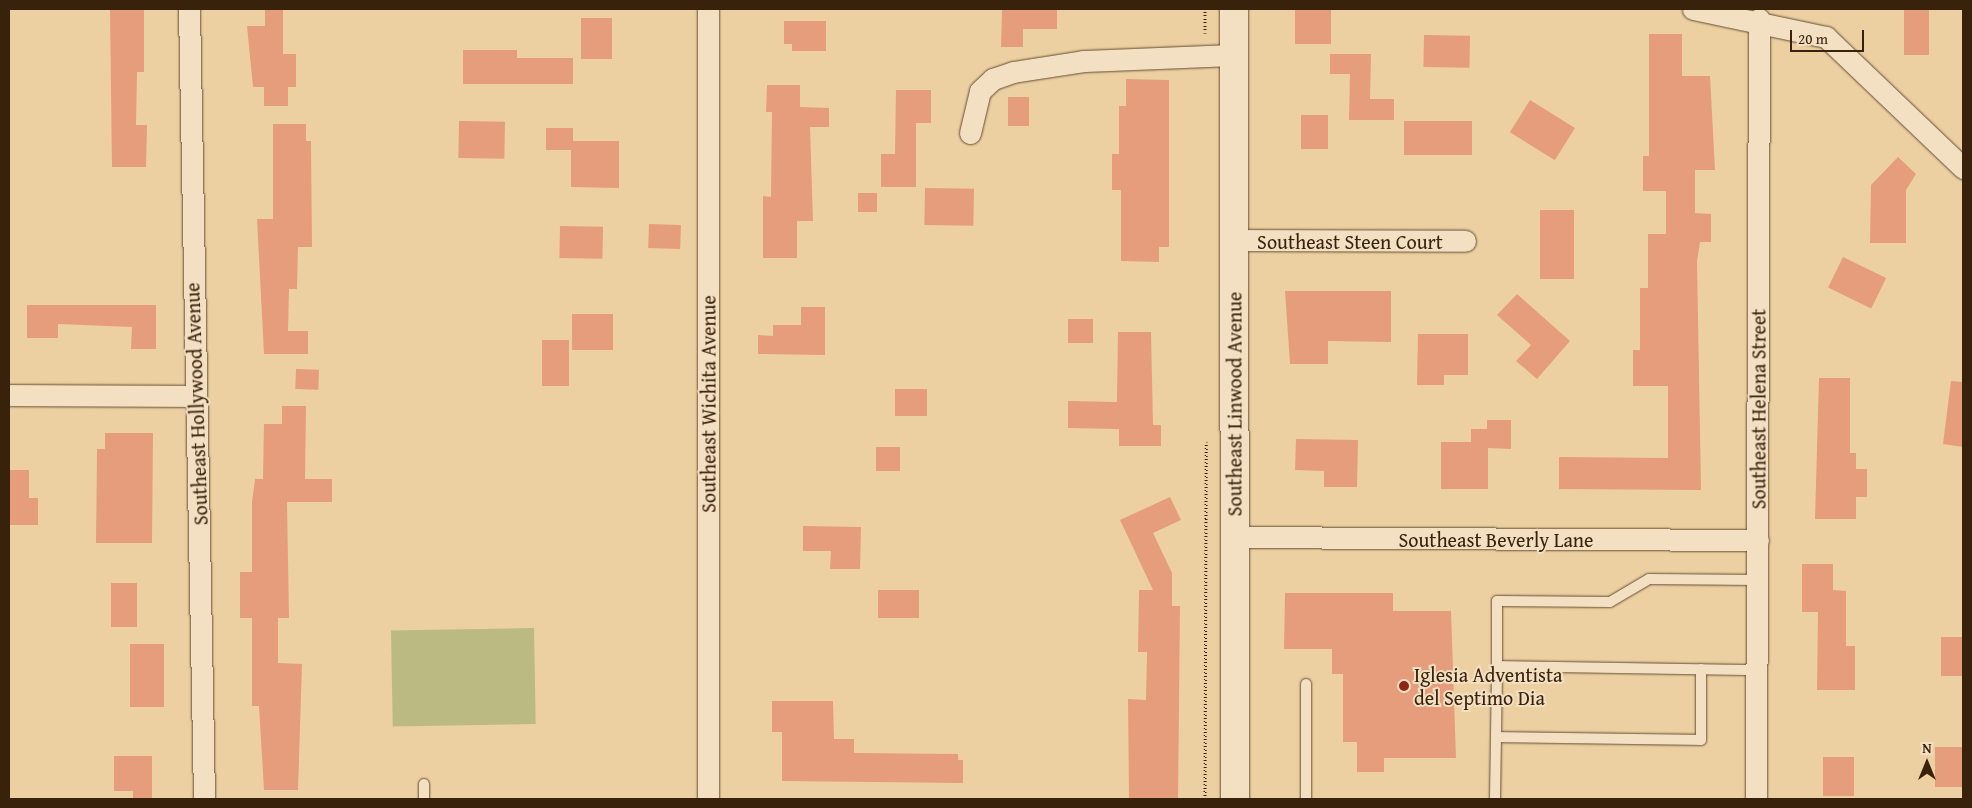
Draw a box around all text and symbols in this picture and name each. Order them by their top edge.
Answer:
scale bar [1792,20,1866,52]
text: 20 m [1798,28,1828,49]
street label: Southeast Steen Court [1257,229,1443,253]
street label: Southeast Hollywood Avenue [180,282,212,526]
street label: Southeast Linwood Avenue [1222,292,1246,516]
street label: Southeast Wichita Avenue [696,295,720,513]
street label: Southeast Helena Street [1746,309,1770,509]
street label: Southeast Beverly Lane [1399,527,1593,551]
place label: Iglesia Adventista del Septimo Dia [1414,662,1563,709]
marker: Iglesia Adventista del Septimo Dia [1398,680,1410,692]
north arrow [1902,738,1952,788]
text: N [1922,738,1932,758]

